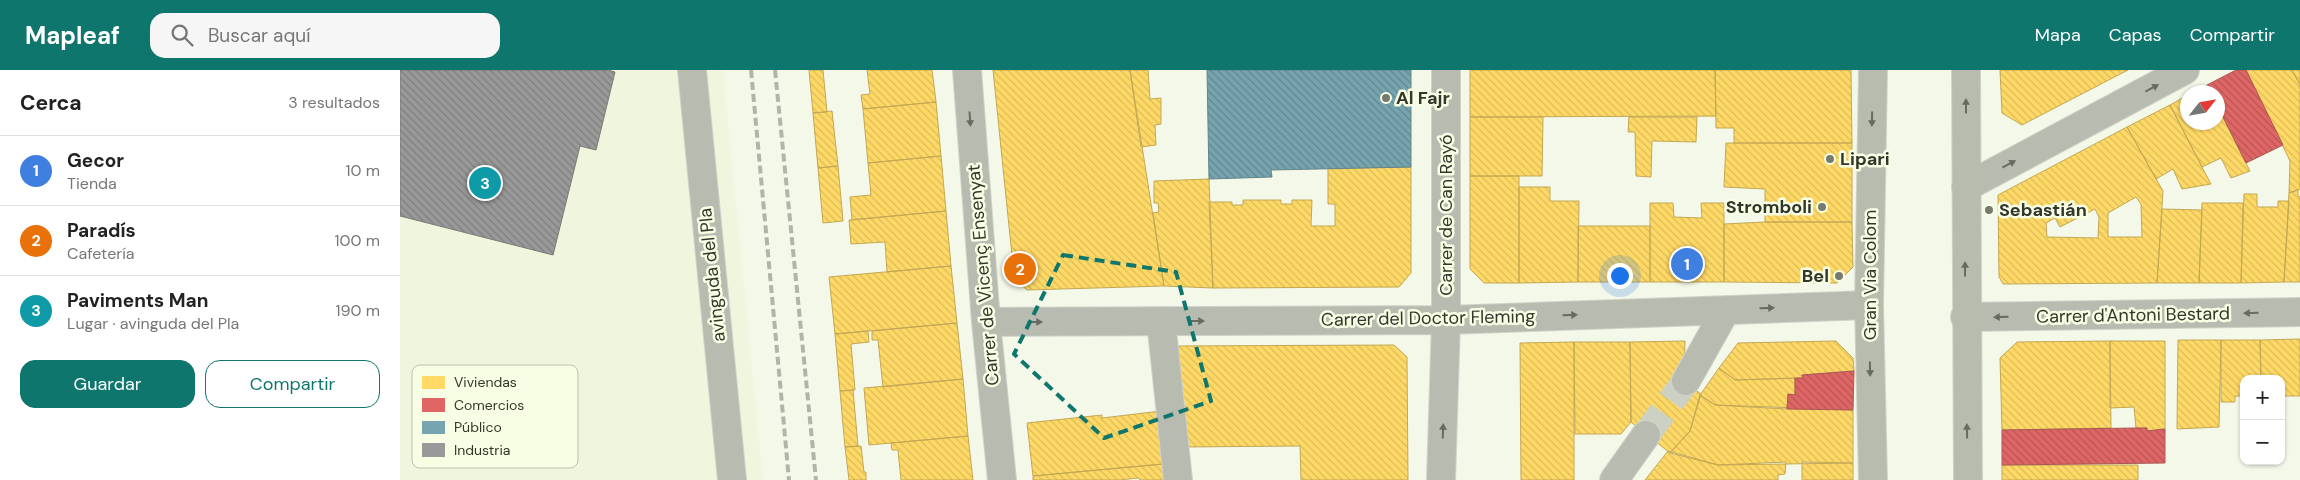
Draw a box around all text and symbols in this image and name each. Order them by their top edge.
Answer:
search box [150,13,500,58]
text: Mapleaf [25,20,120,51]
icon: search [168,21,196,49]
text: Buscar aquí [208,23,310,48]
text: Mapa [2035,23,2081,47]
text: Capas [2109,23,2162,47]
text: Compartir [2190,23,2275,47]
one-way arrow [2145,84,2159,92]
north arrow [2180,85,2225,130]
place label: Al Fajr [1396,86,1450,110]
text: Cerca [20,89,82,117]
text: 3 resultados [288,92,380,113]
marker: Al Fajr [1380,92,1392,104]
one-way arrow [1962,98,1970,114]
one-way arrow [967,111,975,127]
one-way arrow [1868,111,1876,127]
street label: Carrer de Can Rayó [1434,134,1458,296]
place label: Lipari [1840,147,1890,171]
text: Gecor [67,148,124,173]
marker: Lipari [1824,153,1836,165]
text: 1 [33,160,39,181]
text: 10 m [346,160,380,181]
one-way arrow [2001,160,2016,168]
street label: Carrer de Vicenç Ensenyat [961,163,1005,387]
pin: 3 [469,164,501,202]
text: Tienda [67,173,117,194]
place label: Stromboli [1726,195,1812,219]
place label: Sebastián [1999,198,2087,222]
marker: Stromboli [1816,201,1828,213]
marker: Sebastián [1983,204,1995,216]
street label: avinguda del Pla [693,207,731,343]
street label: Gran Via Colom [1858,210,1882,340]
text: Paradís [67,218,136,243]
text: 2 [31,230,41,251]
text: 100 m [335,230,380,251]
text: Cafetería [67,243,134,264]
pin: 1 [1671,245,1703,283]
pin: 2 [1004,250,1036,288]
one-way arrow [1961,261,1969,277]
your location [1607,263,1633,289]
place label: Bel [1802,264,1829,288]
marker: Bel [1833,270,1845,282]
text: Paviments Man [67,288,208,313]
text: 3 [31,300,41,321]
text: 190 m [336,300,380,321]
street label: Carrer d'Antoni Bestard [2036,301,2230,329]
street label: Carrer del Doctor Fleming [1321,304,1535,332]
one-way arrow [1759,304,1775,312]
one-way arrow [2243,309,2259,317]
one-way arrow [1562,311,1578,319]
text: Lugar · avinguda del Pla [67,313,239,334]
one-way arrow [1993,313,2009,321]
one-way arrow [1190,317,1206,325]
one-way arrow [1027,318,1043,326]
button: Guardar [20,360,195,408]
button: Compartir [205,360,380,408]
one-way arrow [1866,361,1874,377]
legend [412,365,578,468]
text: Viviendas [454,373,517,391]
map controls [2240,375,2285,465]
button: + [2240,375,2285,420]
text: Comercios [454,396,524,414]
text: Público [454,418,502,436]
button: − [2240,420,2285,465]
one-way arrow [1439,423,1447,439]
one-way arrow [1963,423,1971,439]
text: Industria [454,441,510,459]

